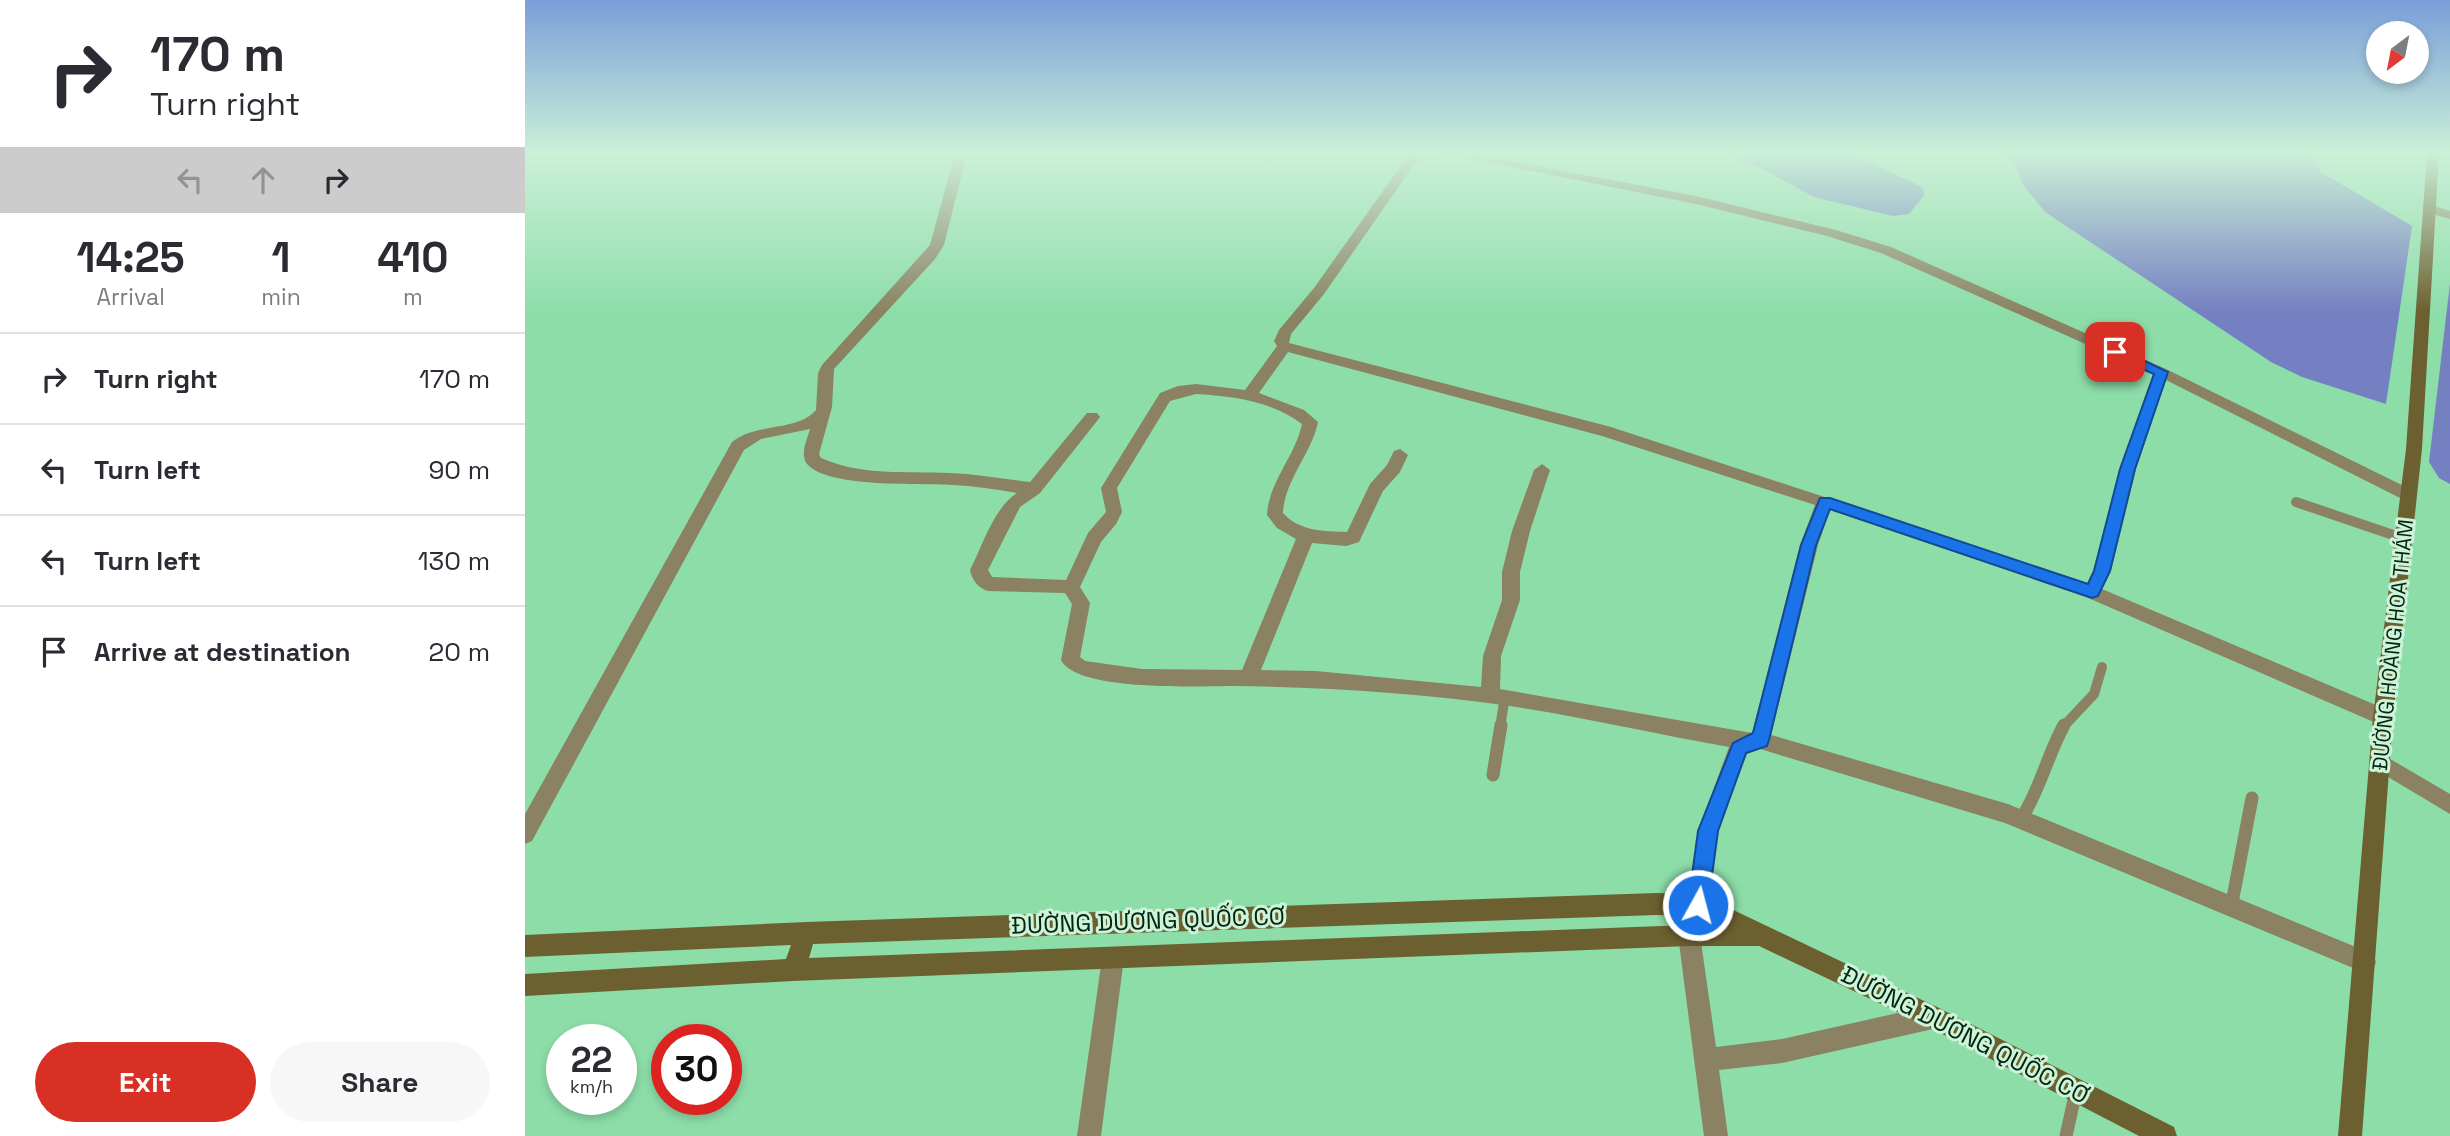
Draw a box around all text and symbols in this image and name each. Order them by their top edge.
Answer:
north arrow [2366,21,2429,84]
map controls [2366,21,2429,84]
text: 170 m [150,23,285,85]
icon: right [35,28,126,119]
text: Turn right [150,84,300,124]
icon: left [171,161,209,199]
icon: ahead [244,161,282,199]
icon: right [317,161,355,199]
text: 14:25 [76,231,185,284]
text: 1 [272,231,291,284]
text: 410 [377,231,449,284]
text: Arrival [96,282,165,312]
text: min [261,282,301,312]
text: m [403,282,423,312]
pin [2085,322,2145,382]
icon: arrive [2096,333,2134,371]
icon: right [35,360,73,398]
text: Turn right [94,362,218,396]
text: 170 m [419,362,490,396]
icon: left [35,451,73,489]
text: Turn left [94,453,201,487]
text: 90 m [428,453,490,487]
street label: ĐƯỜNG HOÀNG HOA THÁM [2366,518,2419,772]
icon: left [35,542,73,580]
text: Turn left [94,544,201,578]
text: 130 m [418,544,490,578]
icon: arrive [35,633,73,671]
text: Arrive at destination [94,635,351,669]
text: 20 m [429,635,490,669]
position arrow [1661,868,1735,942]
street label: ĐƯỜNG DƯƠNG QUỐC CƠ [1011,900,1285,941]
street label: ĐƯỜNG DƯƠNG QUỐC CƠ [1836,959,2094,1111]
speed limit sign: 30 [651,1024,742,1115]
text: 22 [571,1038,612,1082]
button: Exit [35,1042,256,1122]
button: Share [270,1042,490,1122]
text: km/h [570,1075,613,1098]

